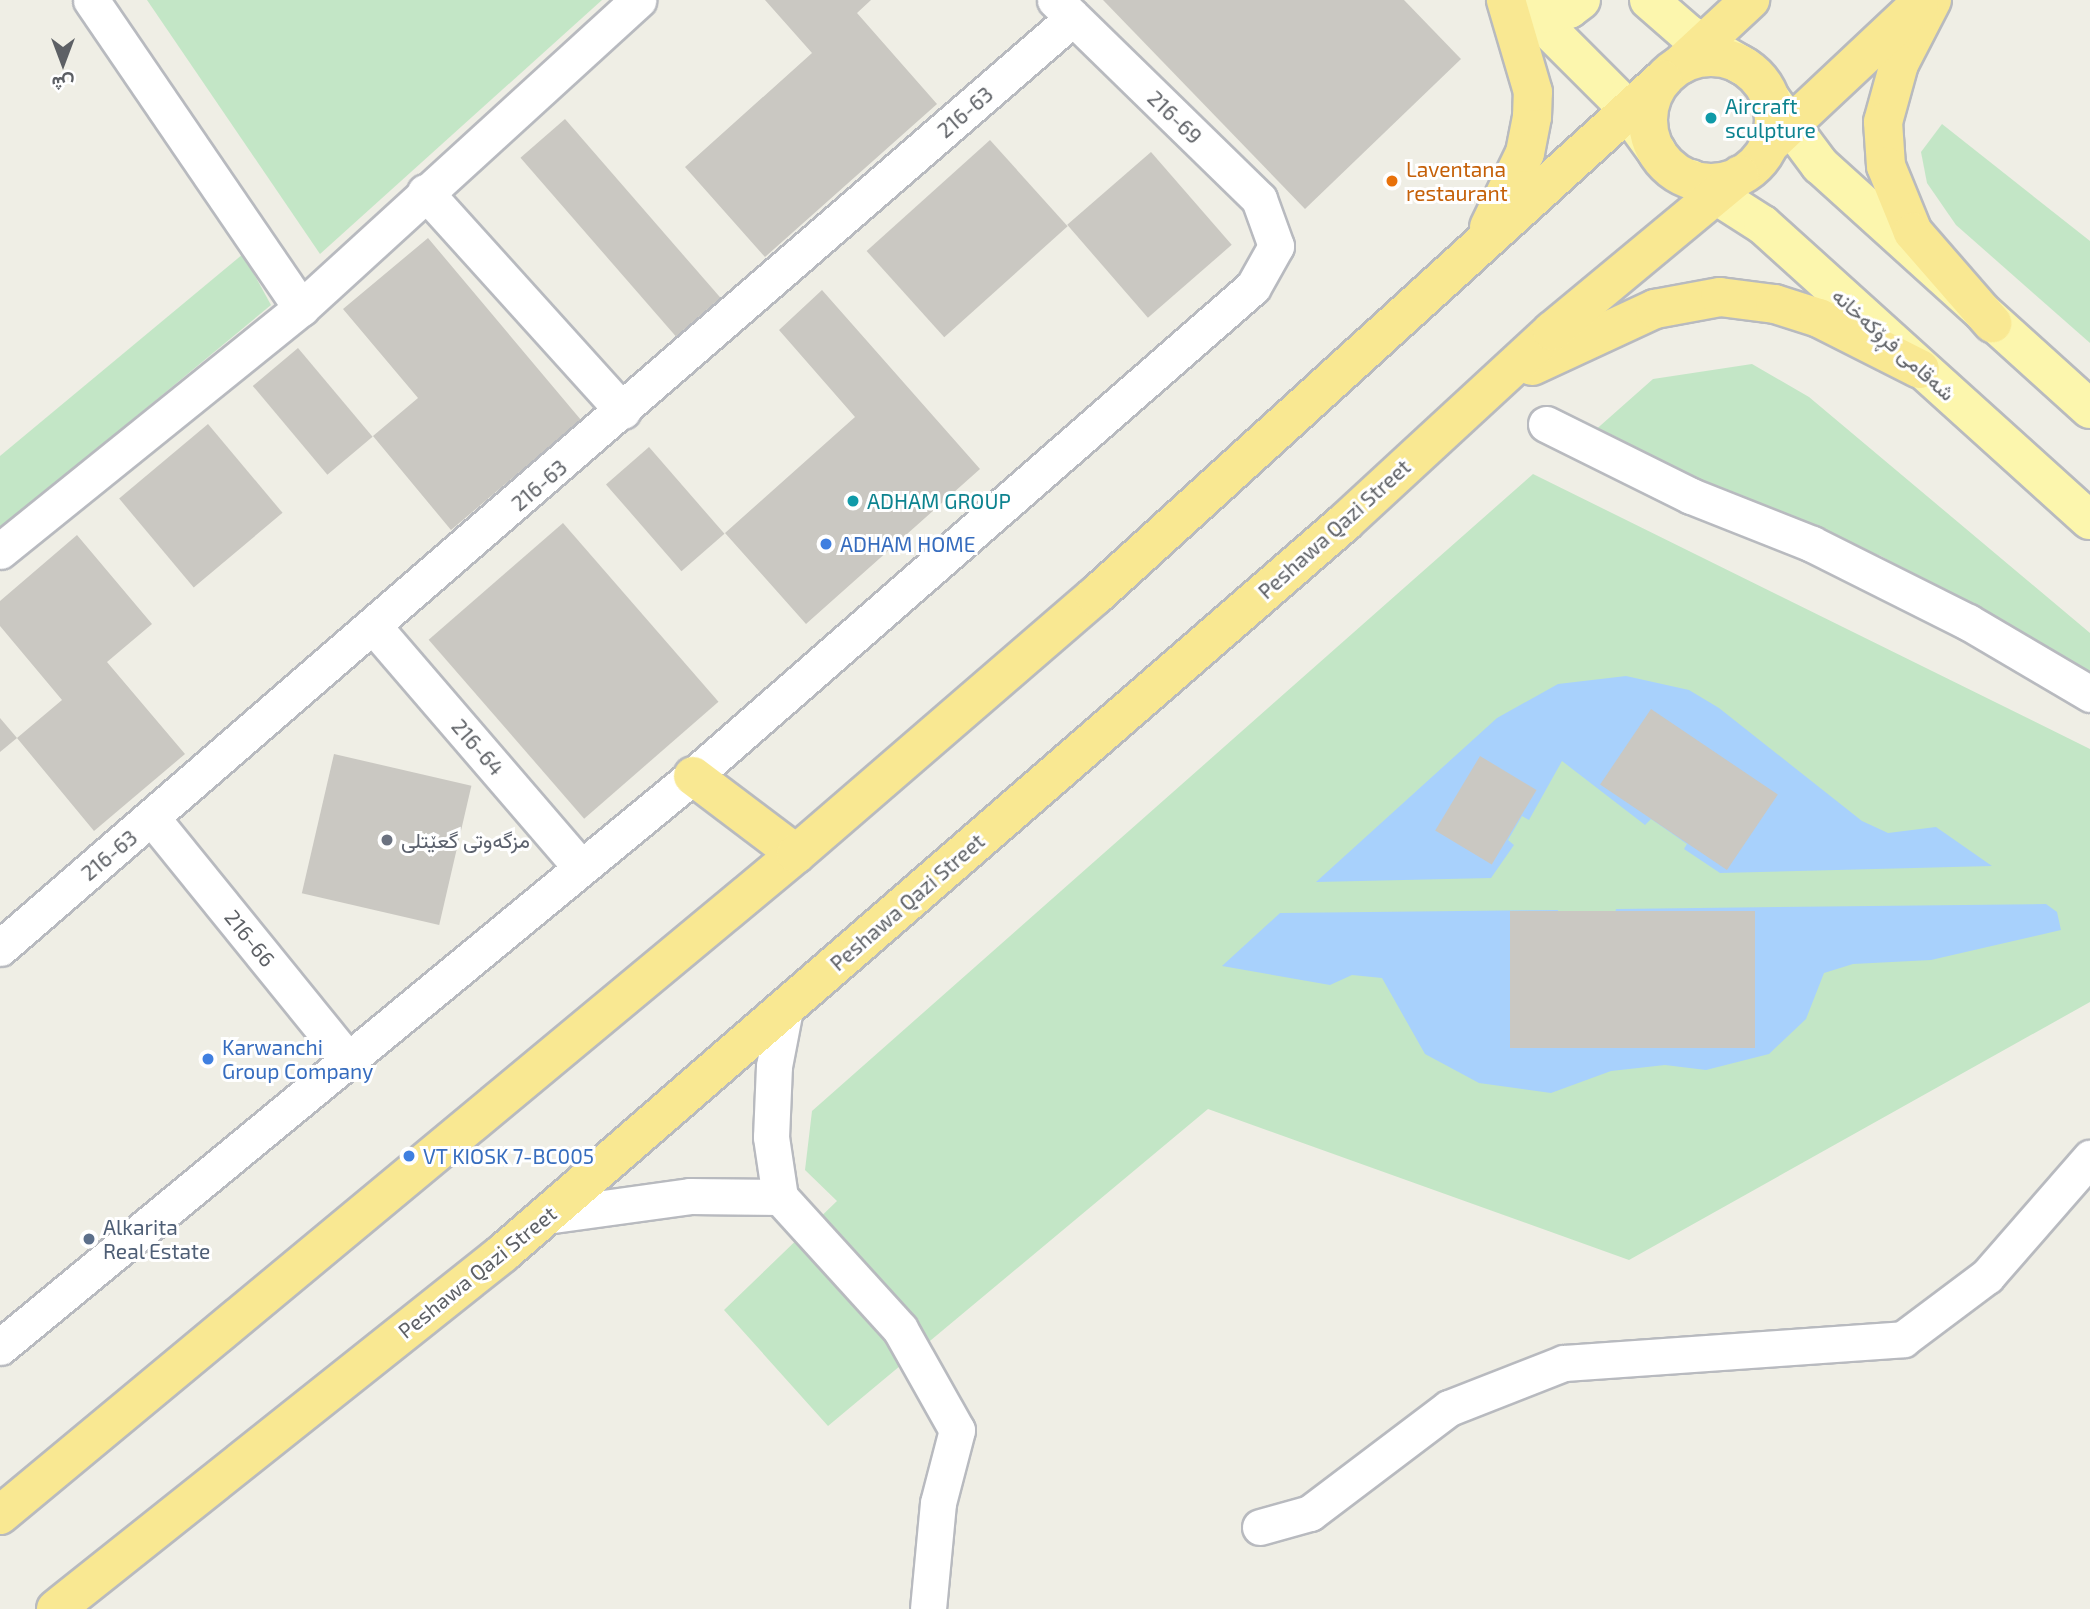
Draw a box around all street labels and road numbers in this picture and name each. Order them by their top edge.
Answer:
street label: 216-63 [932,81,998,143]
street label: 216-69 [1143,85,1207,149]
street label: شەقامی فڕۆکەخانە [1828,282,1960,406]
street label: 216-63 [506,454,572,516]
street label: Peshawa Qazi Street [1253,454,1415,604]
street label: 216-64 [447,714,509,780]
street label: 216-63 [76,824,142,886]
street label: Peshawa Qazi Street [825,828,989,976]
street label: 216-66 [220,905,280,971]
street label: Peshawa Qazi Street [393,1201,561,1343]

